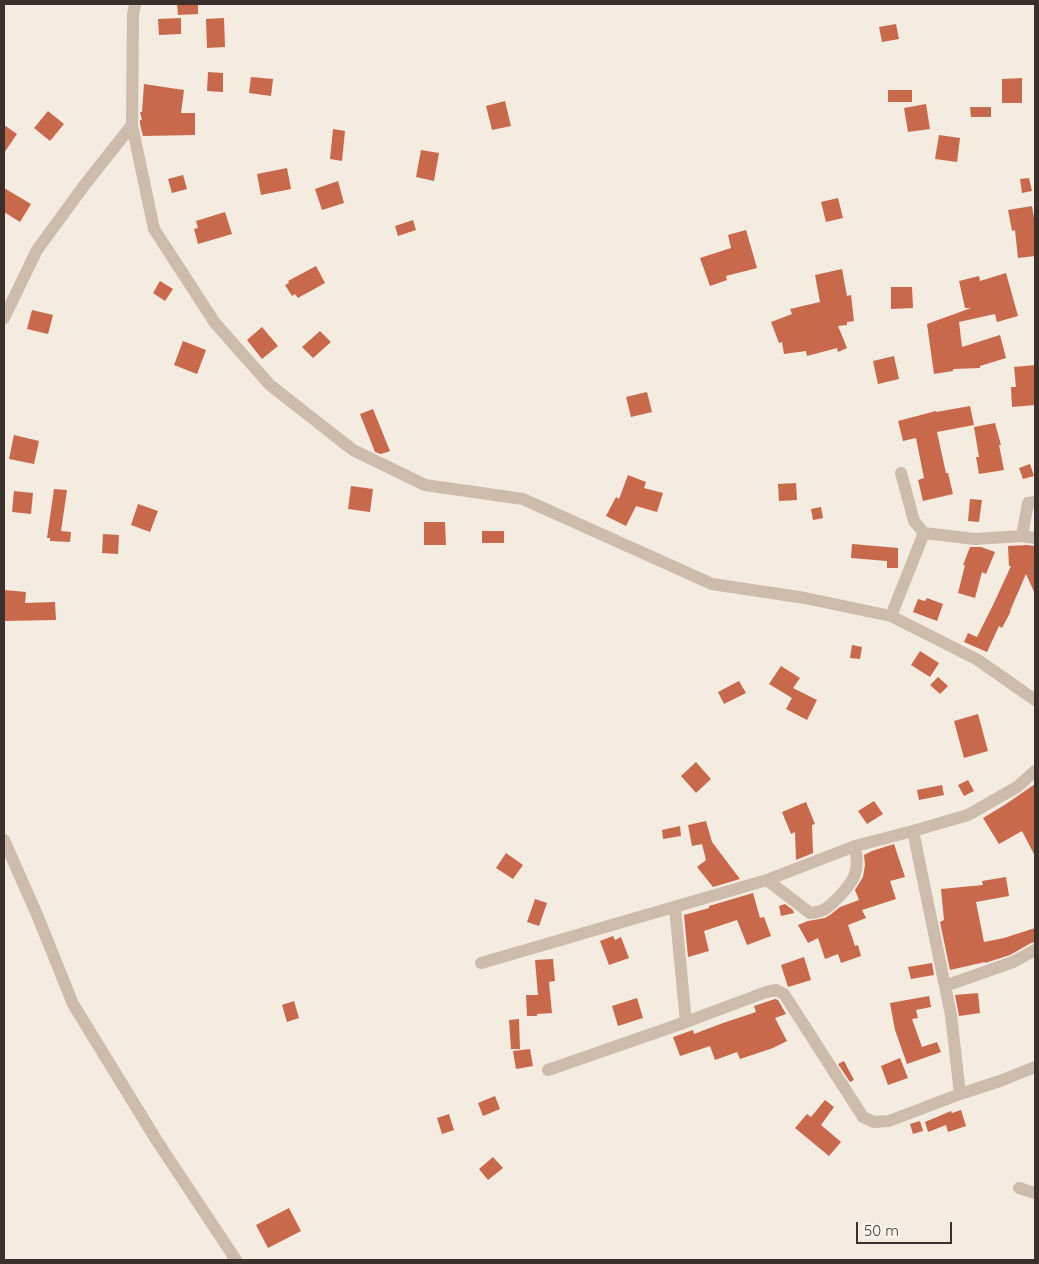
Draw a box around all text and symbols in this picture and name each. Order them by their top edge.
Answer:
scale bar [859,1212,955,1244]
text: 50 m [864,1221,899,1240]

